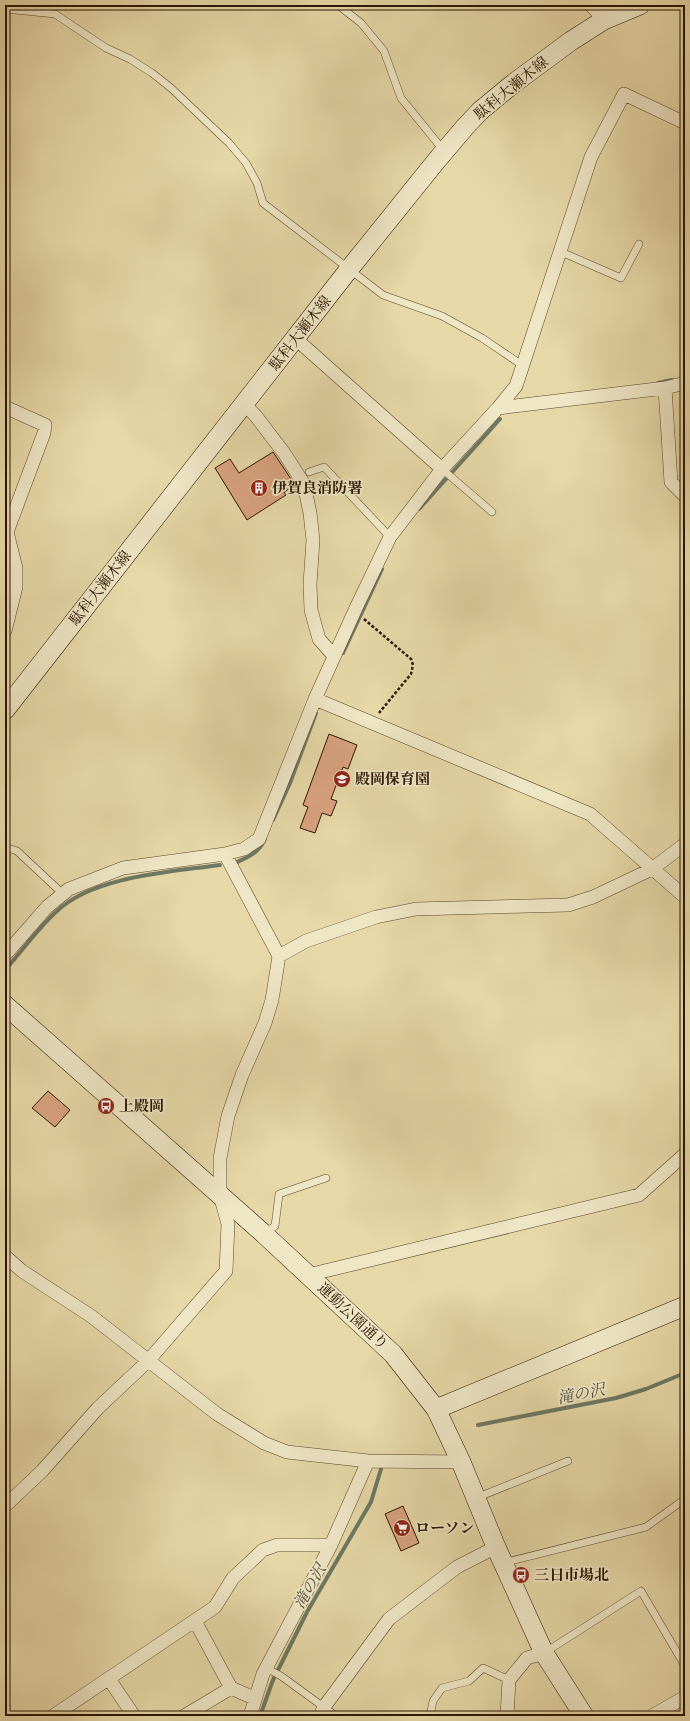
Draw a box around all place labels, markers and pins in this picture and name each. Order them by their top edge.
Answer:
building icon: 伊賀良消防署 [249,478,269,498]
place label: 伊賀良消防署 [272,479,362,500]
school or university icon: 殿岡保育園 [332,769,352,789]
place label: 殿岡保育園 [355,770,430,791]
bus stop icon: 上殿岡 [96,1096,116,1116]
place label: 上殿岡 [119,1097,164,1118]
supermarket icon: ローソン [392,1518,412,1538]
place label: ローソン [415,1519,474,1540]
bus stop icon: 三日市場北 [511,1565,531,1585]
place label: 三日市場北 [534,1566,609,1587]

